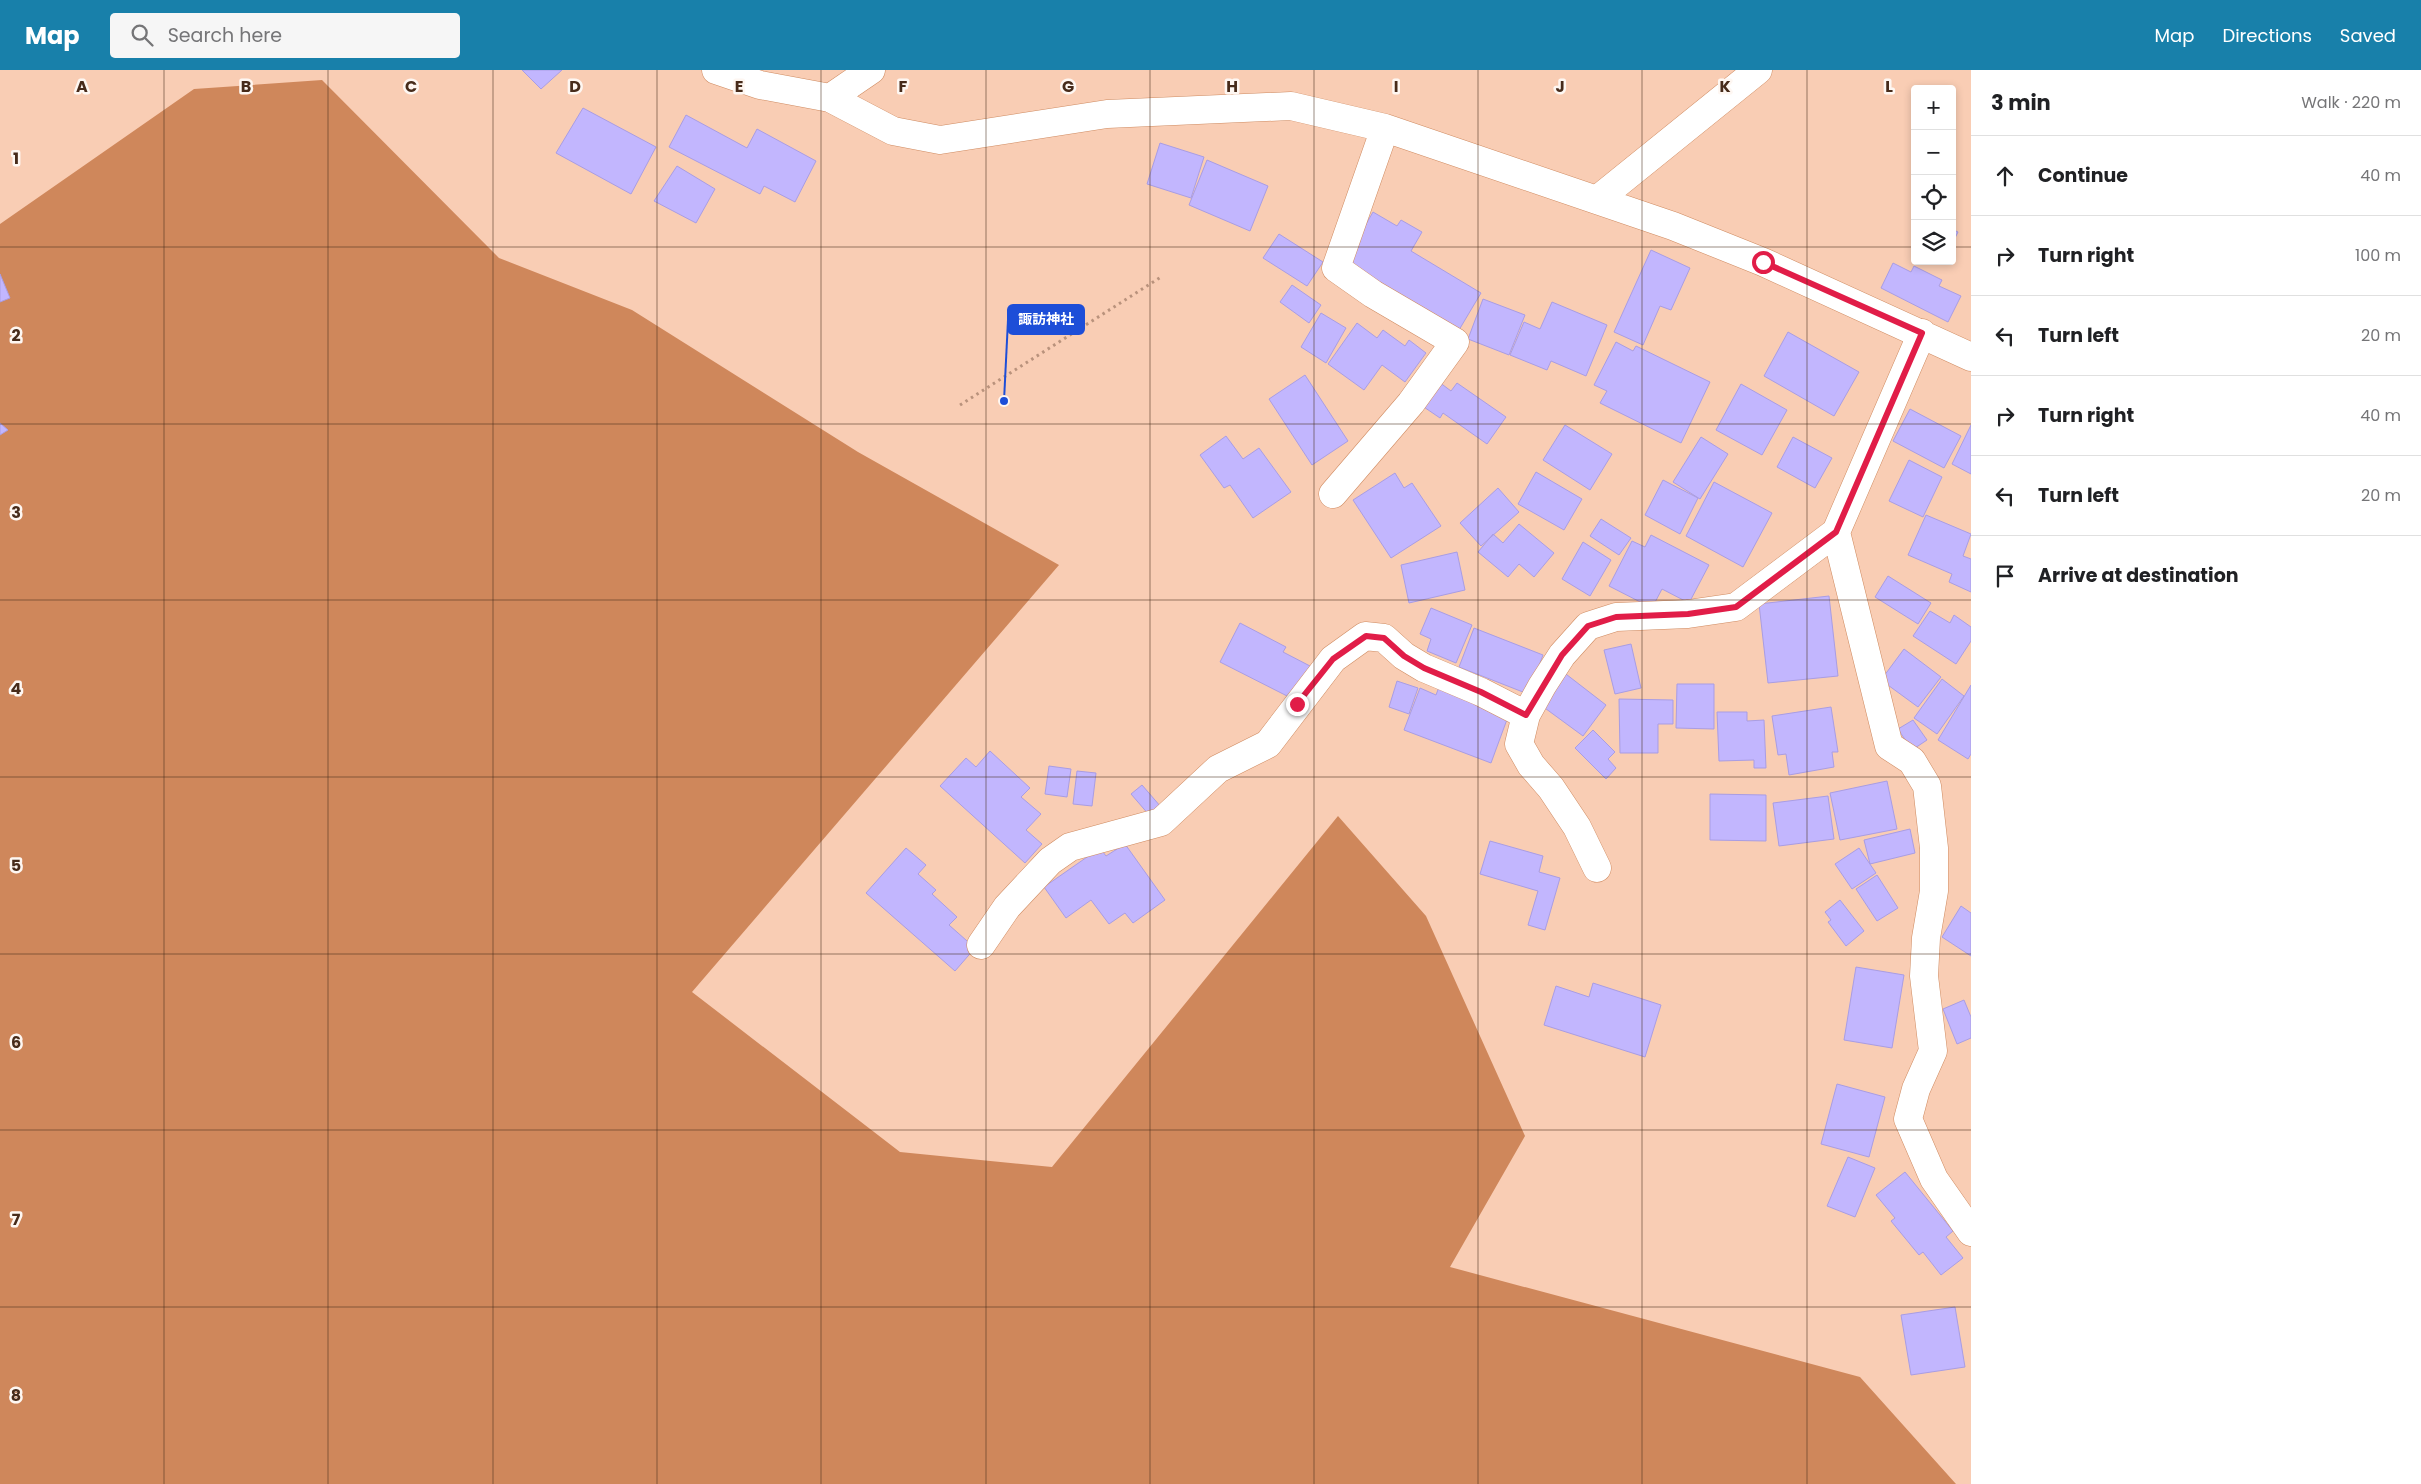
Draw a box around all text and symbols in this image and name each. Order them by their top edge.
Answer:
search box [110,13,460,58]
text: Map [25,19,80,52]
icon: search [128,21,156,49]
text: Search here [168,22,282,49]
text: Map [2155,23,2194,48]
text: Directions [2222,23,2312,48]
text: Saved [2340,23,2396,48]
text: A [76,75,88,98]
text: B [241,75,251,98]
text: C [405,75,417,98]
text: D [569,75,581,98]
text: E [735,75,743,98]
text: F [899,75,908,98]
text: G [1062,75,1074,98]
text: H [1226,75,1238,98]
text: I [1394,75,1398,98]
text: J [1555,75,1565,98]
text: K [1719,75,1731,98]
text: L [1885,75,1893,98]
map controls [1911,85,1956,265]
button: + [1911,85,1956,130]
text: 3 min [1991,88,2051,117]
text: Walk · 220 m [2301,91,2401,114]
button: − [1911,130,1956,175]
text: 1 [13,147,19,170]
icon: ahead [1991,162,2019,190]
text: Continue [2038,162,2128,189]
text: 40 m [2360,164,2401,187]
button: locate [1911,175,1956,220]
button: layers [1911,220,1956,265]
icon: right [1991,242,2019,270]
text: Turn right [2038,242,2134,269]
text: 100 m [2355,244,2401,267]
route start [1752,251,1775,274]
callout: 諏訪神社 [1008,305,1084,334]
text: 諏訪神社 [1018,309,1074,329]
icon: left [1991,322,2019,350]
text: Turn left [2038,322,2119,349]
text: 2 [11,324,21,347]
text: 20 m [2361,324,2401,347]
icon: right [1991,402,2019,430]
text: Turn right [2038,402,2134,429]
text: 40 m [2360,404,2401,427]
icon: left [1991,482,2019,510]
text: Turn left [2038,482,2119,509]
text: 20 m [2361,484,2401,507]
text: 3 [11,501,21,524]
icon: arrive [1991,562,2019,590]
text: Arrive at destination [2038,562,2239,589]
text: 4 [11,677,22,700]
route end [1286,693,1309,716]
text: 5 [11,854,21,877]
text: 6 [11,1031,21,1054]
text: 7 [12,1208,21,1231]
text: 8 [11,1384,21,1407]

